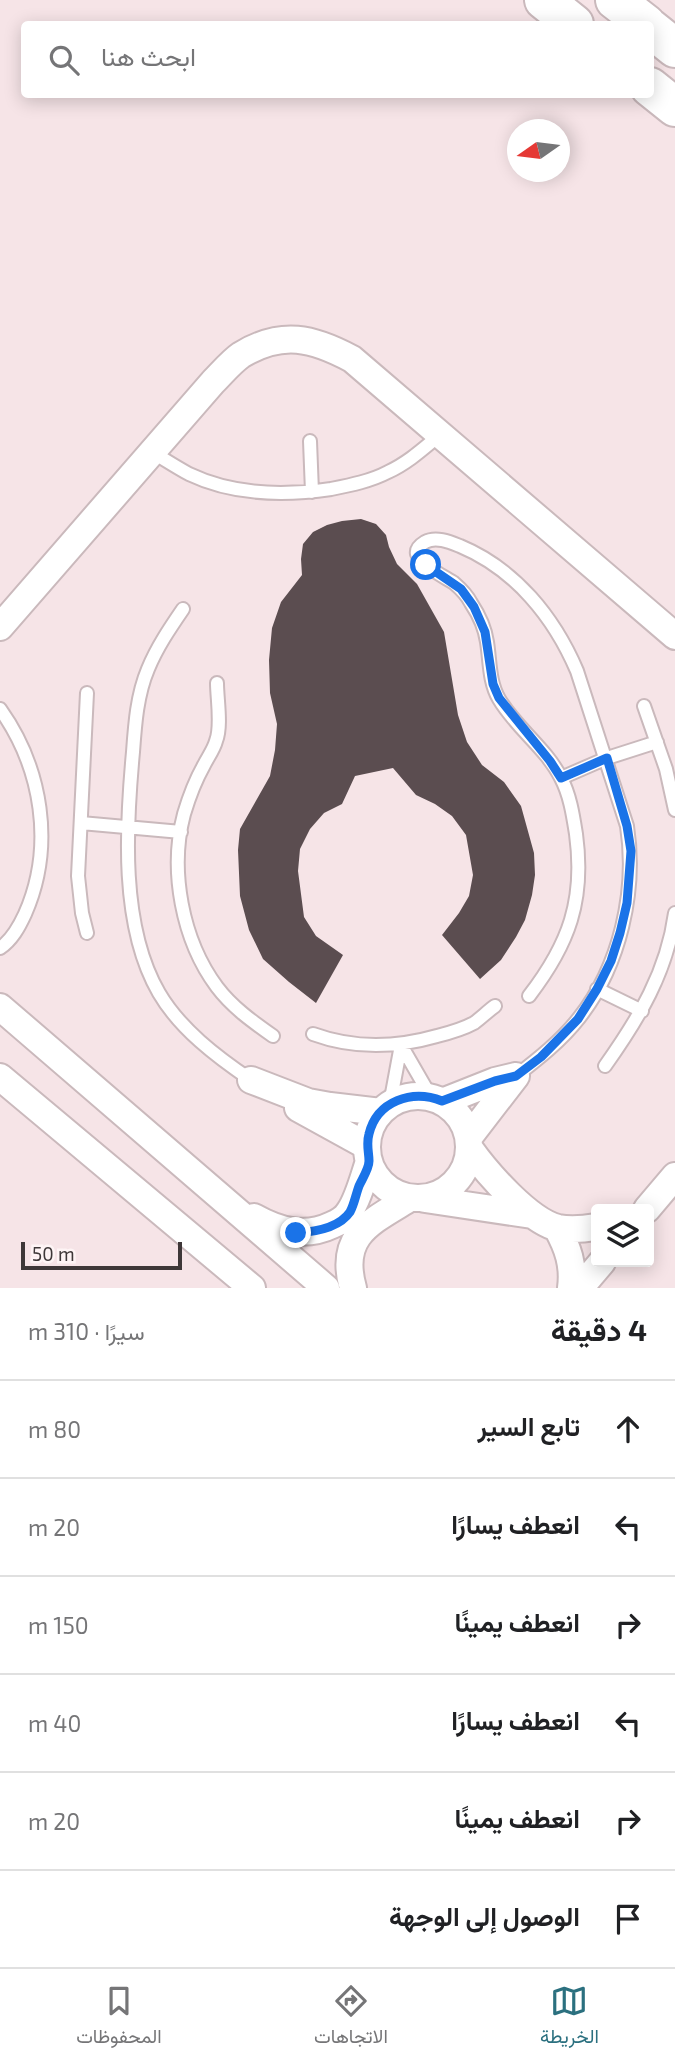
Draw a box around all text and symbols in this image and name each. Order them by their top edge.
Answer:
search box [21,21,654,98]
text: ابحث هنا [101,40,196,71]
icon: search [45,41,83,79]
north arrow [507,119,570,182]
route start [410,549,441,580]
map controls [591,1204,654,1267]
button: layers [591,1204,654,1267]
route end [280,1217,311,1248]
scale bar [21,1239,182,1271]
text: 50 m [32,1242,75,1265]
text: 4 دقيقة [551,1311,647,1347]
text: سيرًا · 310 m [28,1317,145,1345]
text: تابع السير [477,1410,580,1441]
icon: ahead [609,1410,647,1448]
text: 80 m [28,1415,81,1443]
text: انعطف يسارًا [451,1508,580,1539]
icon: left [609,1508,647,1546]
text: 20 m [28,1513,80,1541]
text: انعطف يمينًا [455,1606,580,1637]
icon: right [609,1606,647,1644]
text: 150 m [28,1611,89,1639]
text: انعطف يسارًا [451,1704,580,1735]
icon: left [609,1704,647,1742]
text: 40 m [28,1709,81,1737]
text: انعطف يمينًا [455,1802,580,1833]
icon: right [609,1802,647,1840]
text: 20 m [28,1807,80,1835]
text: الوصول إلى الوجهة [389,1900,580,1931]
icon: arrive [609,1900,647,1938]
tab: المحفوظات [76,1982,162,2053]
tab: الاتجاهات [314,1982,388,2053]
tab: الخريطة [540,1982,599,2053]

